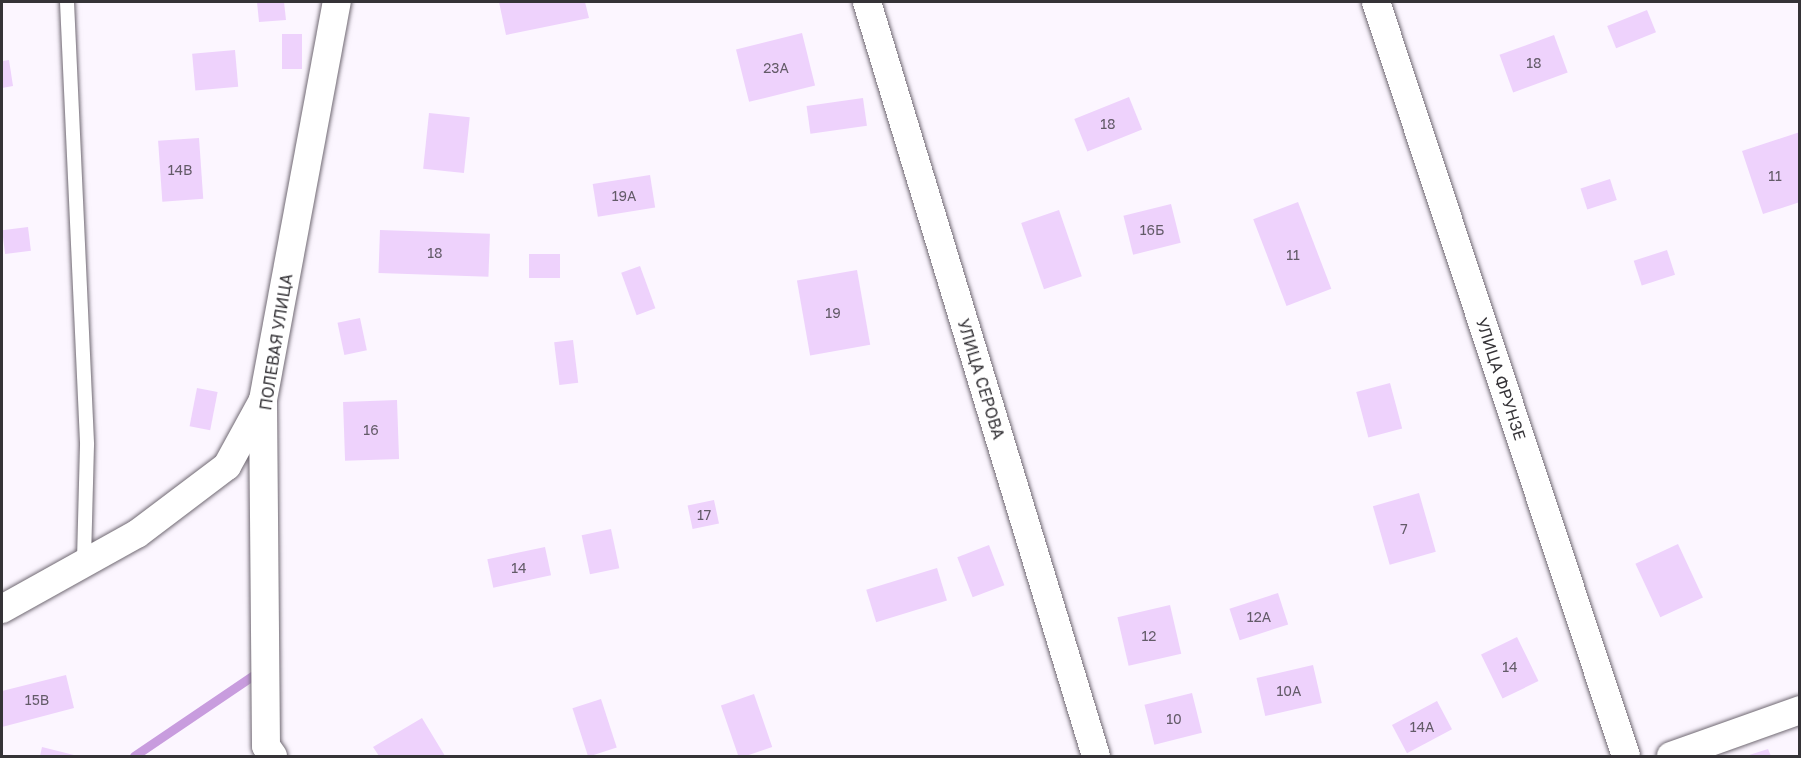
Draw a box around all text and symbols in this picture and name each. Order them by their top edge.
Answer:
house number: 18 [1526,55,1542,71]
house number: 23А [763,60,789,76]
house number: 18 [1100,116,1116,132]
house number: 14В [168,162,192,178]
house number: 11 [1768,168,1782,184]
house number: 19А [612,188,636,204]
house number: 16Б [1140,222,1164,238]
house number: 18 [427,245,443,261]
house number: 11 [1286,247,1300,263]
street label: ПОЛЕВАЯ УЛИЦА [256,272,296,412]
house number: 19 [825,305,841,321]
street label: УЛИЦА ФРУНЗЕ [1472,315,1530,443]
street label: УЛИЦА СЕРОВА [954,316,1008,442]
house number: 16 [363,422,379,438]
house number: 17 [697,507,711,523]
house number: 7 [1400,521,1408,537]
house number: 14 [511,560,527,576]
house number: 12А [1247,609,1271,625]
house number: 12 [1142,628,1156,644]
house number: 14 [1502,659,1518,675]
house number: 10А [1277,683,1301,699]
house number: 15В [25,692,49,708]
house number: 10 [1166,711,1182,727]
house number: 14А [1410,719,1434,735]

